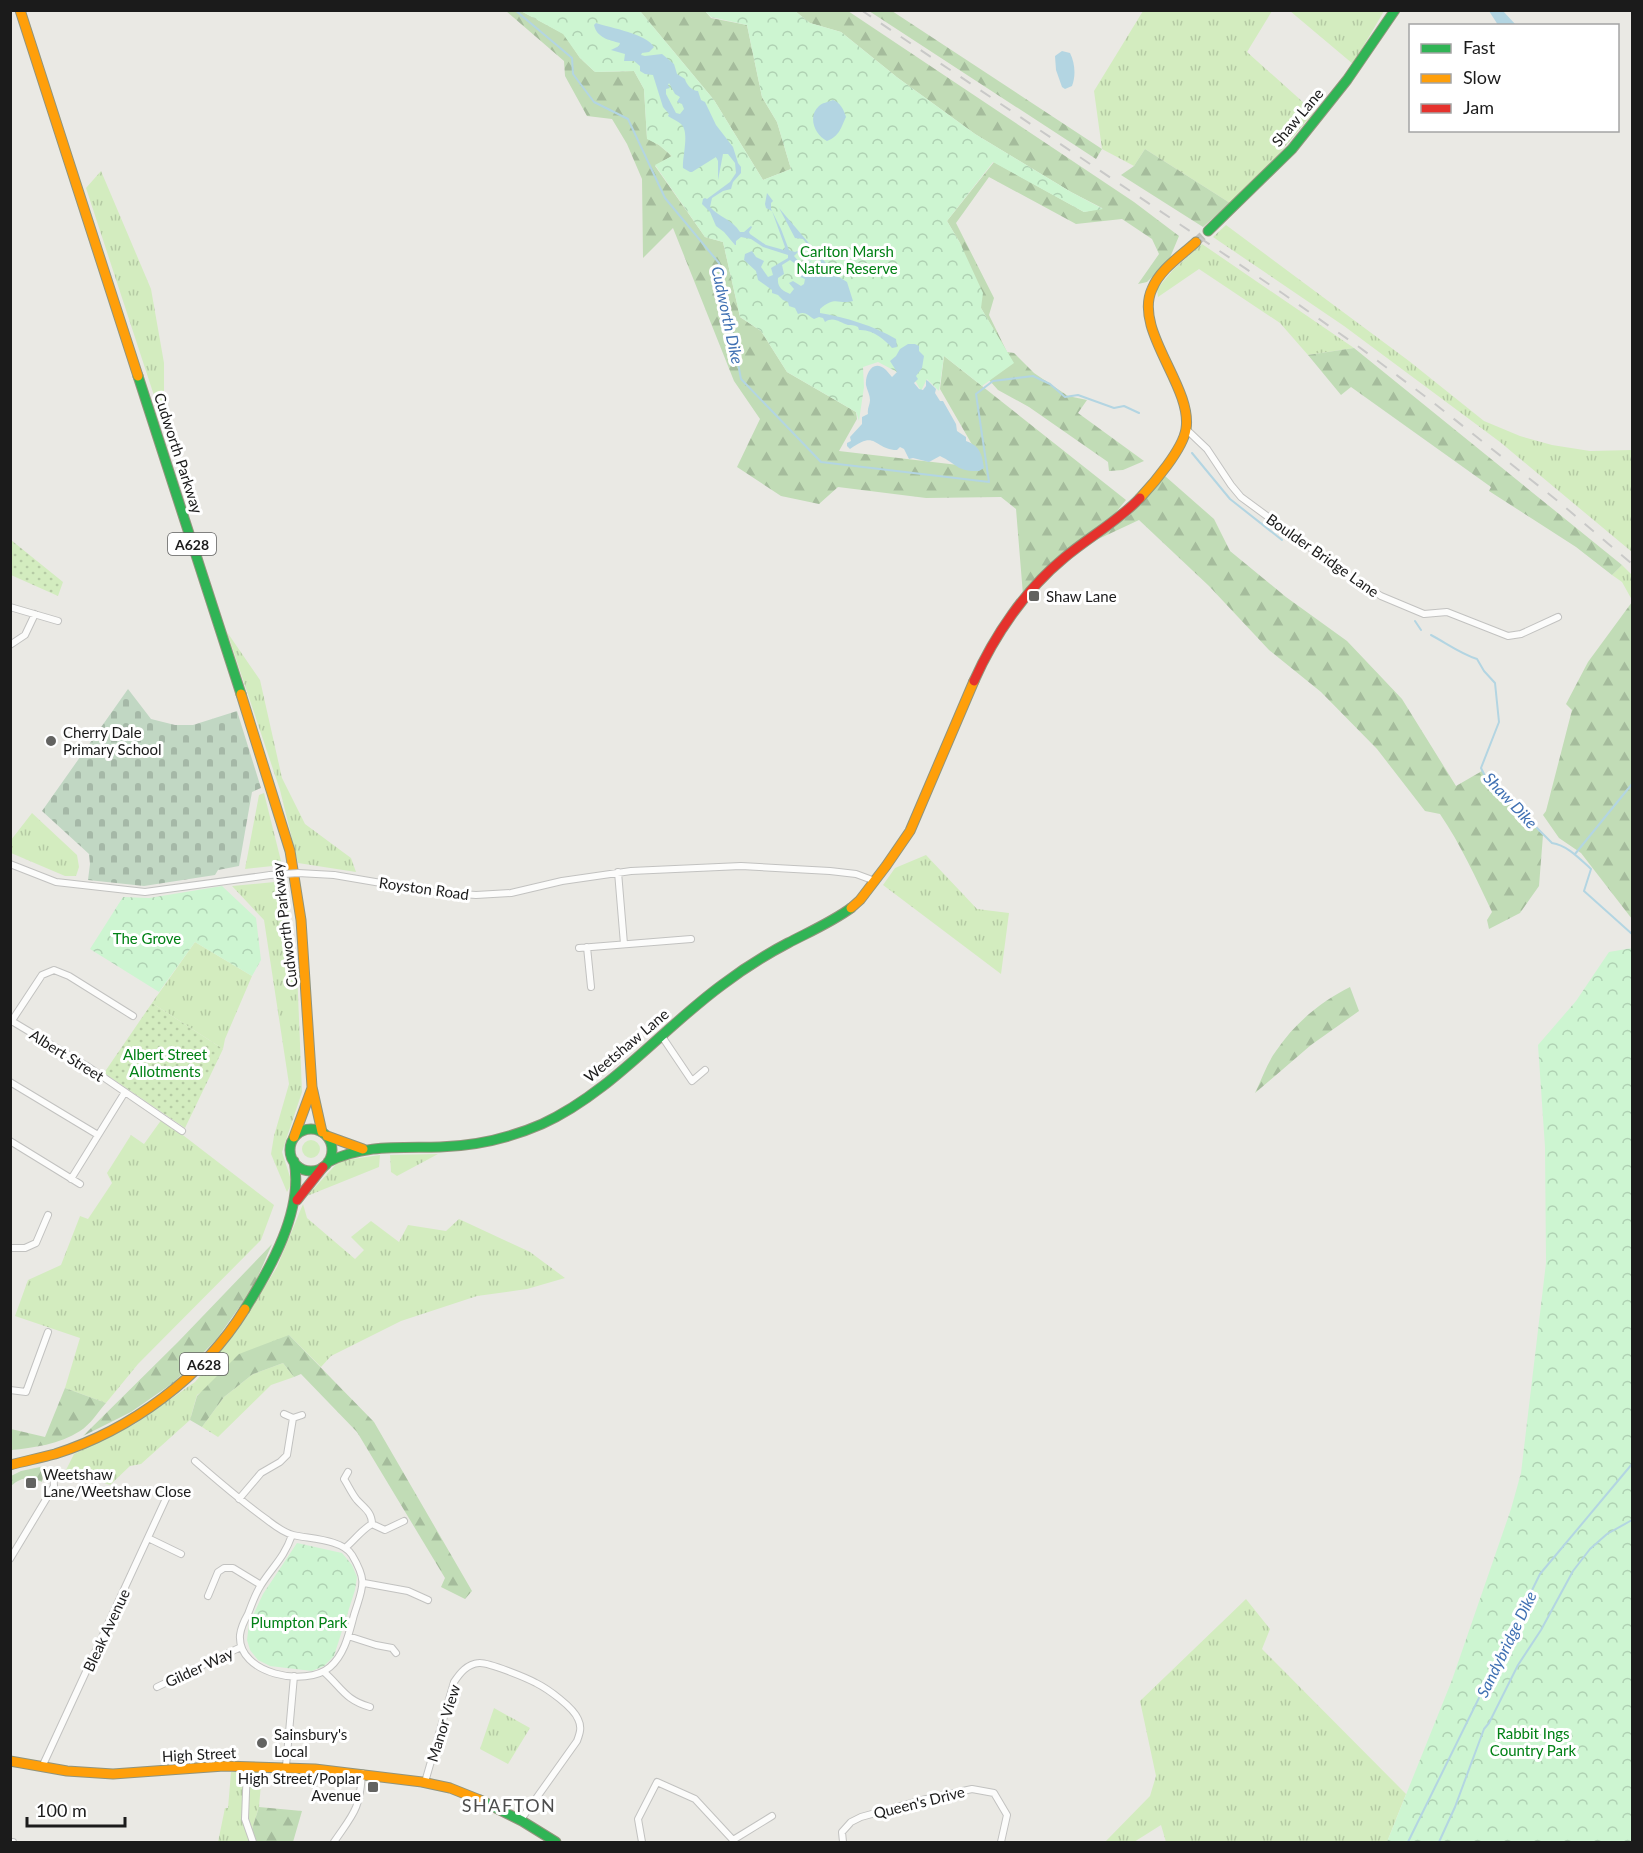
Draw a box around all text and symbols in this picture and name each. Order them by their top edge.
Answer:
legend [1409,24,1619,132]
text: Fast [1463,36,1496,58]
text: Slow [1463,66,1501,88]
street label: Shaw Lane [1267,84,1327,150]
text: Jam [1463,96,1494,118]
park label: Carlton Marsh Nature Reserve [796,242,898,277]
water label: Cudworth Dike [708,264,748,366]
street label: Cudworth Parkway [151,390,207,516]
street label: Boulder Bridge Lane [1263,509,1383,601]
road number: A628 [168,533,216,555]
place label: Shaw Lane [1046,587,1117,605]
marker: Shaw Lane [1027,589,1041,603]
place label: Cherry Dale Primary School [63,723,162,758]
marker: Cherry Dale Primary School [44,734,58,748]
water label: Shaw Dike [1480,768,1542,832]
street label: Cudworth Parkway [267,861,301,989]
street label: Royston Road [378,873,470,903]
park label: The Grove [113,929,181,947]
street label: Weetshaw Lane [580,1004,672,1086]
street label: Albert Street [27,1025,108,1085]
park label: Albert Street Allotments [123,1045,208,1080]
road number: A628 [180,1353,228,1375]
place label: Weetshaw Lane/Weetshaw Close [43,1465,191,1500]
marker: Weetshaw Lane/Weetshaw Close [24,1476,38,1490]
street label: Bleak Avenue [79,1586,133,1674]
water label: Sandybridge Dike [1472,1588,1540,1700]
park label: Plumpton Park [251,1613,348,1631]
street label: Gilder Way [162,1643,236,1691]
street label: Manor View [423,1682,463,1764]
park label: Rabbit Ings Country Park [1490,1724,1577,1759]
place label: Sainsbury's Local [274,1725,347,1760]
marker: Sainsbury's Local [255,1736,269,1750]
street label: High Street [161,1743,237,1765]
place label: High Street/Poplar Avenue [238,1769,362,1804]
marker: High Street/Poplar Avenue [366,1780,380,1794]
street label: Queen's Drive [872,1782,967,1822]
scale bar [27,1790,124,1828]
district label: SHAFTON [462,1794,556,1816]
text: 100 m [36,1799,87,1821]

